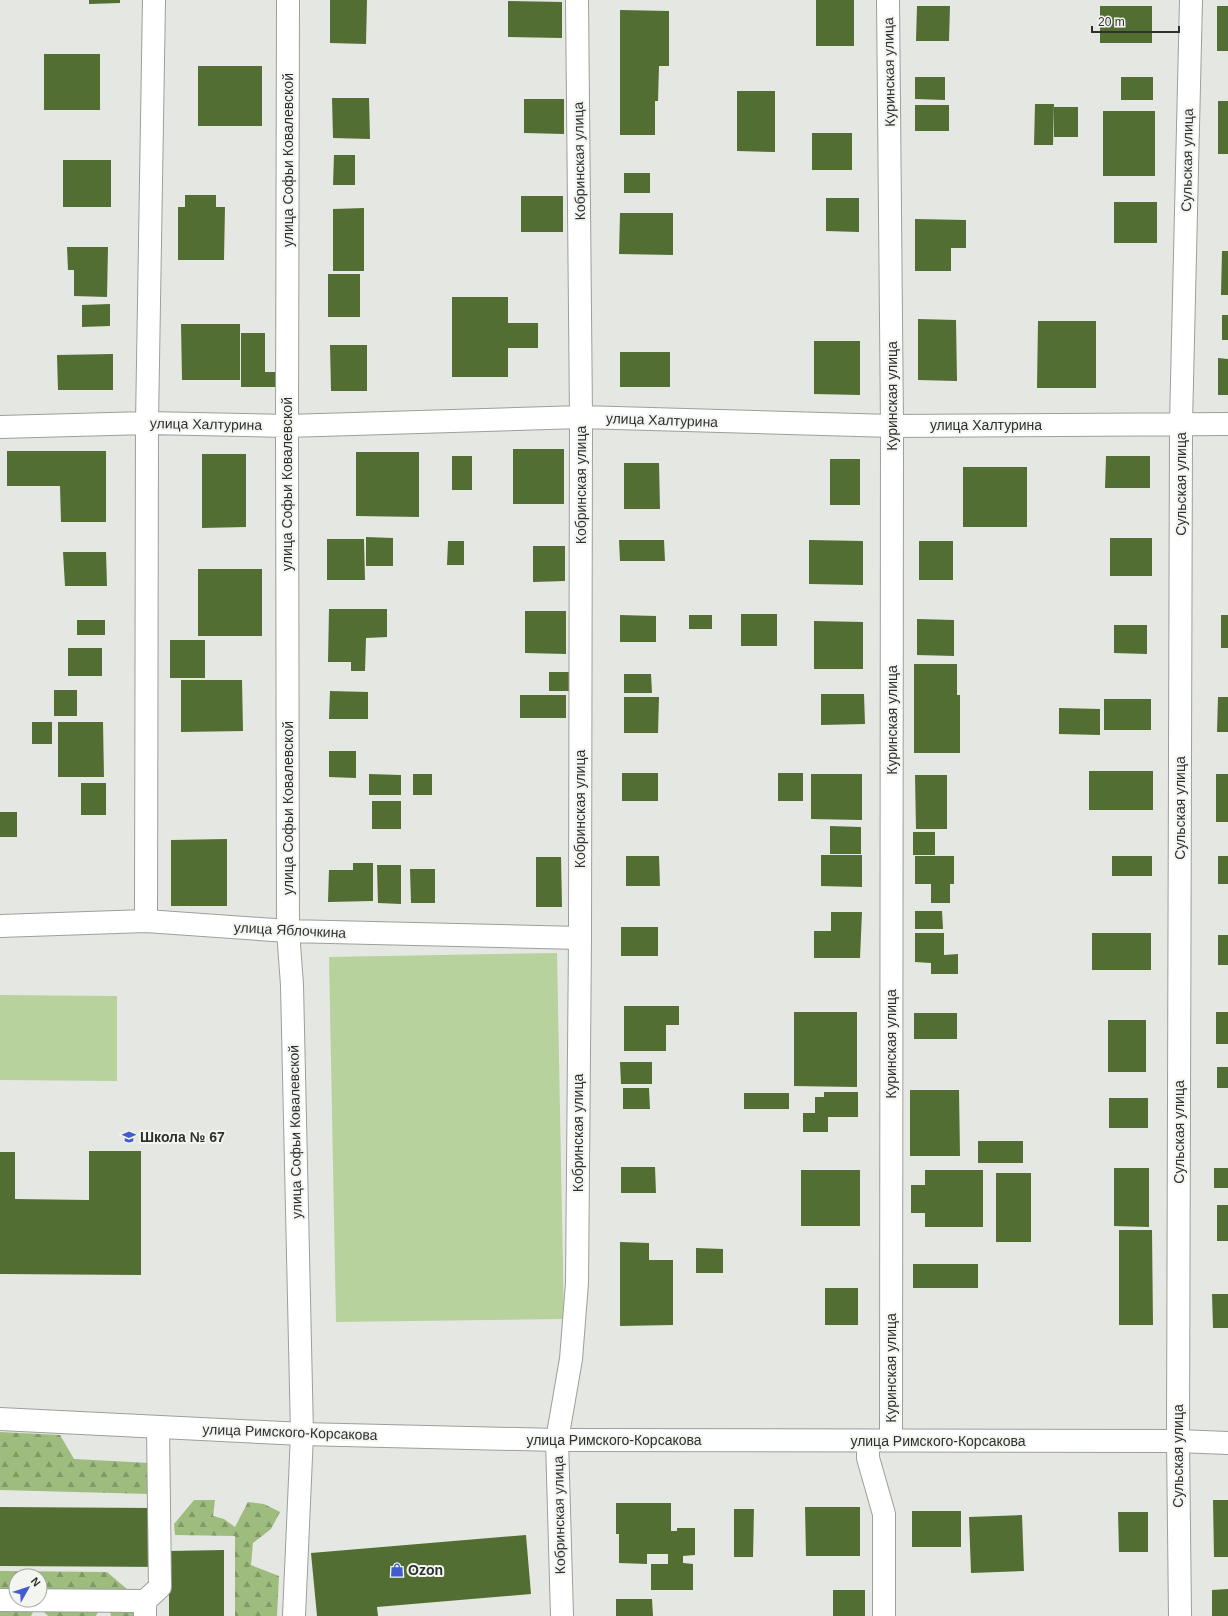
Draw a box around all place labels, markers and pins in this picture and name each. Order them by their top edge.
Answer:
school or university icon: Школа № 67 [121,1129,137,1145]
place label: Школа № 67 [140,1129,225,1145]
shop icon: Ozon [389,1562,405,1578]
place label: Ozon [408,1562,443,1578]

